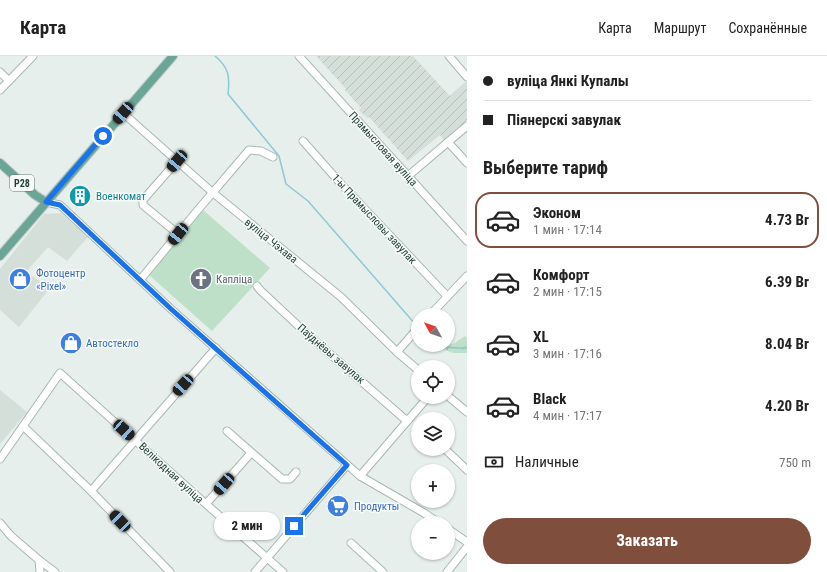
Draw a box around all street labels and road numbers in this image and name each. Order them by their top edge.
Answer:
street label: Прамысловая вуліца [346,109,420,189]
street label: 1-ы Прамысловы завулак [329,171,420,267]
road number: Р28 [10,175,34,191]
street label: вуліца Чэхава [242,216,300,266]
street label: Паўднёвы завулак [295,321,368,387]
street label: Велікодная вуліца [136,440,206,506]

